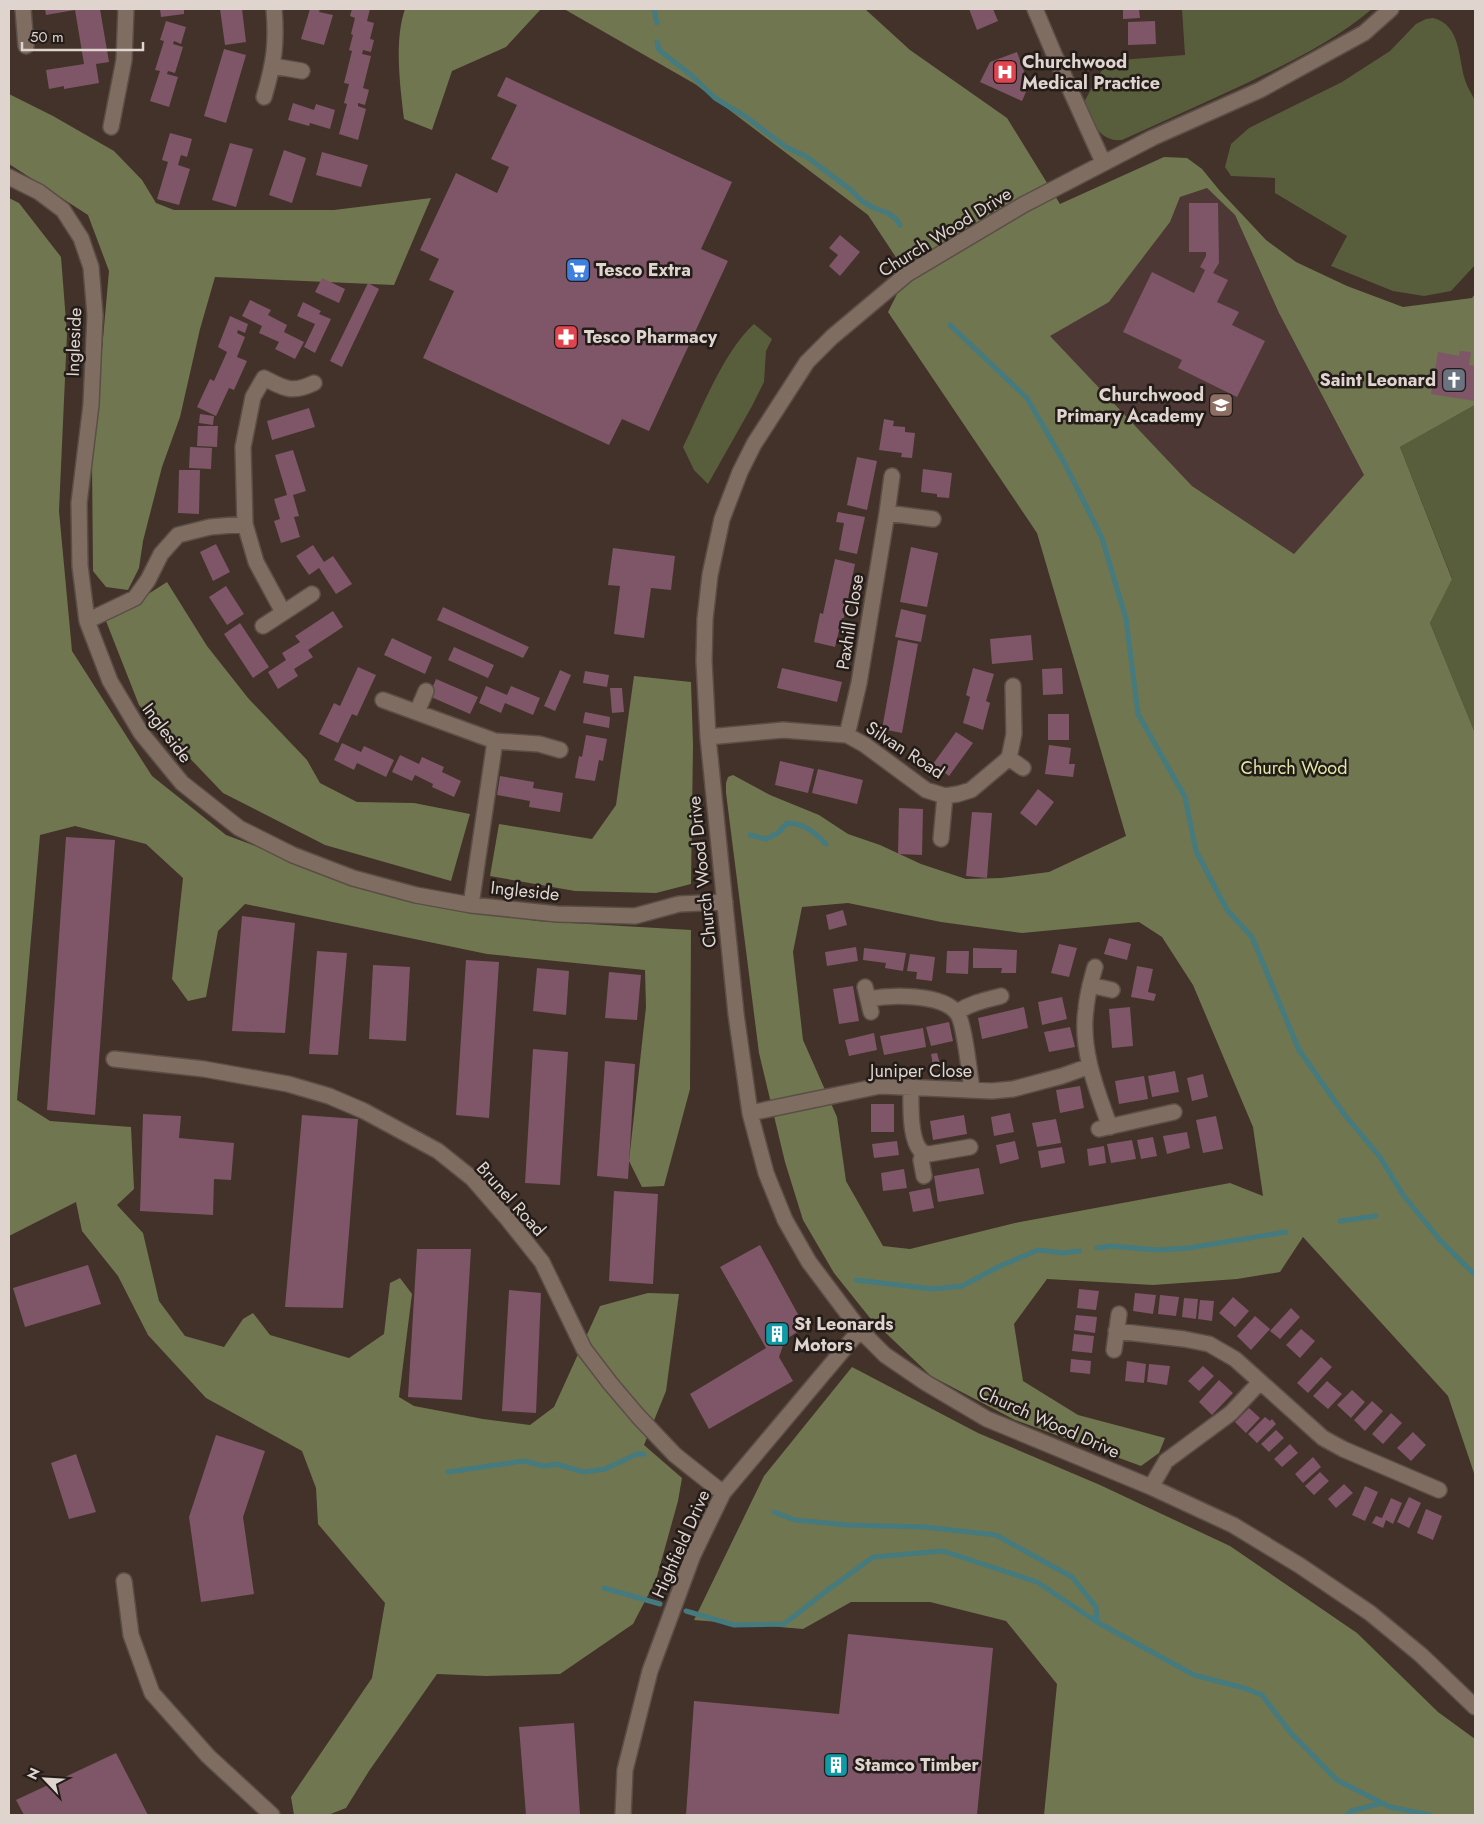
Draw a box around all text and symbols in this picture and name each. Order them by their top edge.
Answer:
scale bar [22,20,144,52]
text: 50 m [30,26,64,48]
place label: Churchwood Medical Practice [1022,49,1160,96]
hospital icon: Churchwood Medical Practice [992,59,1018,85]
street label: Church Wood Drive [874,181,1016,283]
supermarket icon: Tesco Extra [565,257,591,283]
place label: Tesco Extra [596,257,691,283]
street label: Ingleside [60,307,88,377]
pharmacy icon: Tesco Pharmacy [553,324,579,350]
place label: Tesco Pharmacy [584,324,718,350]
place label: Saint Leonard [1320,367,1436,393]
church icon: Saint Leonard [1441,367,1467,393]
place label: Churchwood Primary Academy [1056,382,1205,429]
school or university icon: Churchwood Primary Academy [1208,392,1234,418]
street label: Paxhill Close [830,572,870,672]
street label: Ingleside [136,698,198,768]
street label: Silvan Road [861,715,949,785]
park label: Church Wood [1241,755,1347,781]
street label: Church Wood Drive [681,795,723,949]
street label: Ingleside [489,874,561,908]
street label: Juniper Close [868,1058,972,1084]
street label: Brunel Road [470,1156,552,1242]
place label: St Leonards Motors [794,1311,894,1358]
building icon: St Leonards Motors [764,1321,790,1347]
street label: Church Wood Drive [974,1379,1124,1465]
street label: Highfield Drive [645,1486,717,1602]
building icon: Stamco Timber [823,1752,849,1778]
place label: Stamco Timber [854,1752,980,1778]
north arrow [20,1754,70,1804]
text: N [22,1764,45,1783]

